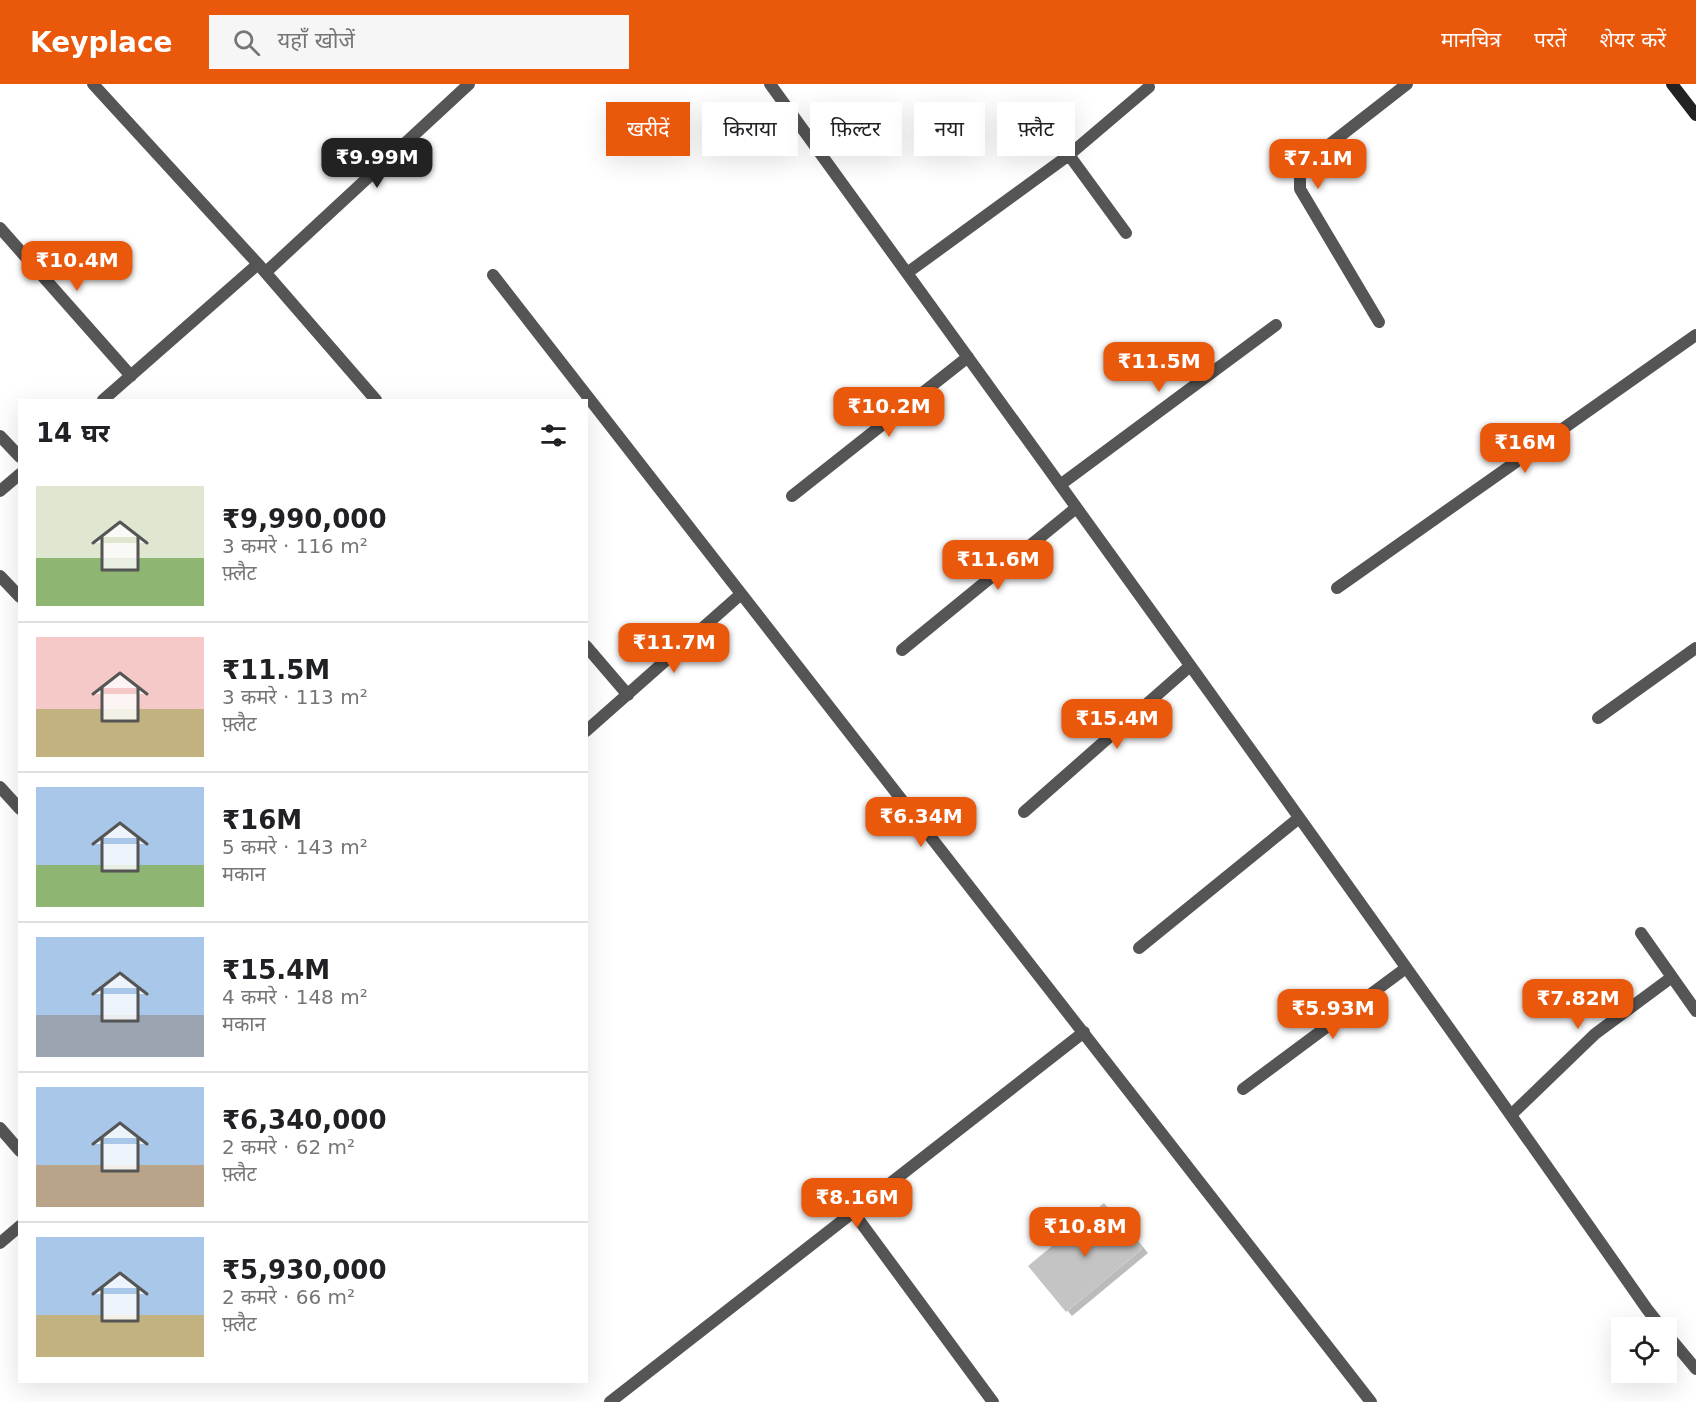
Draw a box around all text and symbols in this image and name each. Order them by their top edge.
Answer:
search box [209,15,629,69]
text: Keyplace [30,26,173,59]
icon: search [230,26,263,59]
text: यहाँ खोजें [278,28,355,53]
text: मानचित्र [1441,28,1501,52]
text: परतें [1534,28,1567,52]
text: शेयर करें [1600,28,1666,52]
chip: खरीदें [606,102,690,156]
chip: किराया [702,102,798,156]
chip: फ़िल्टर [810,102,902,156]
chip: नया [914,102,985,156]
chip: फ़्लैट [997,102,1075,156]
pin: ₹9.99M [328,138,426,189]
pin: ₹7.1M [1276,139,1360,190]
text: ₹9.99M [335,145,419,169]
text: ₹7.1M [1283,146,1353,170]
pin: ₹10.4M [28,241,126,292]
text: ₹10.4M [35,248,119,272]
pin: ₹11.5M [1110,342,1208,393]
text: ₹11.5M [1117,349,1201,373]
pin: ₹10.2M [840,387,938,438]
text: ₹10.2M [847,394,931,418]
text: 14 घर [36,418,110,448]
icon: filters [537,419,570,452]
pin: ₹16M [1489,423,1561,474]
text: ₹16M [1494,430,1556,454]
text: ₹9,990,000 [222,504,386,534]
icon: home [84,510,156,582]
text: 3 कमरे · 116 m² [222,534,368,558]
pin: ₹11.6M [949,540,1047,591]
text: ₹11.6M [956,547,1040,571]
text: फ़्लैट [222,561,257,585]
pin: ₹11.7M [625,623,723,674]
text: ₹11.7M [632,630,716,654]
text: ₹11.5M [222,655,330,685]
icon: home [84,661,156,733]
text: 3 कमरे · 113 m² [222,685,368,709]
pin: ₹15.4M [1068,699,1166,750]
text: ₹15.4M [1075,706,1159,730]
text: फ़्लैट [222,712,257,736]
pin: ₹6.34M [872,797,970,848]
text: ₹6.34M [879,804,963,828]
text: ₹16M [222,805,302,835]
icon: home [84,811,156,883]
text: 5 कमरे · 143 m² [222,835,368,859]
text: मकान [222,862,266,886]
text: ₹15.4M [222,955,330,985]
icon: home [84,961,156,1033]
pin: ₹7.82M [1529,979,1627,1030]
text: 4 कमरे · 148 m² [222,985,368,1009]
text: ₹7.82M [1536,986,1620,1010]
pin: ₹5.93M [1284,989,1382,1040]
text: ₹5.93M [1291,996,1375,1020]
text: मकान [222,1012,266,1036]
text: ₹6,340,000 [222,1105,386,1135]
icon: home [84,1111,156,1183]
text: 2 कमरे · 62 m² [222,1135,355,1159]
text: फ़्लैट [222,1162,257,1186]
pin: ₹8.16M [808,1178,906,1229]
text: ₹8.16M [815,1185,899,1209]
pin: ₹10.8M [1036,1207,1134,1258]
text: ₹10.8M [1043,1214,1127,1238]
text: ₹5,930,000 [222,1255,386,1285]
icon: home [84,1261,156,1333]
text: 2 कमरे · 66 m² [222,1285,355,1309]
text: फ़्लैट [222,1312,257,1336]
map controls [1611,1317,1677,1383]
button: locate [1611,1317,1677,1383]

